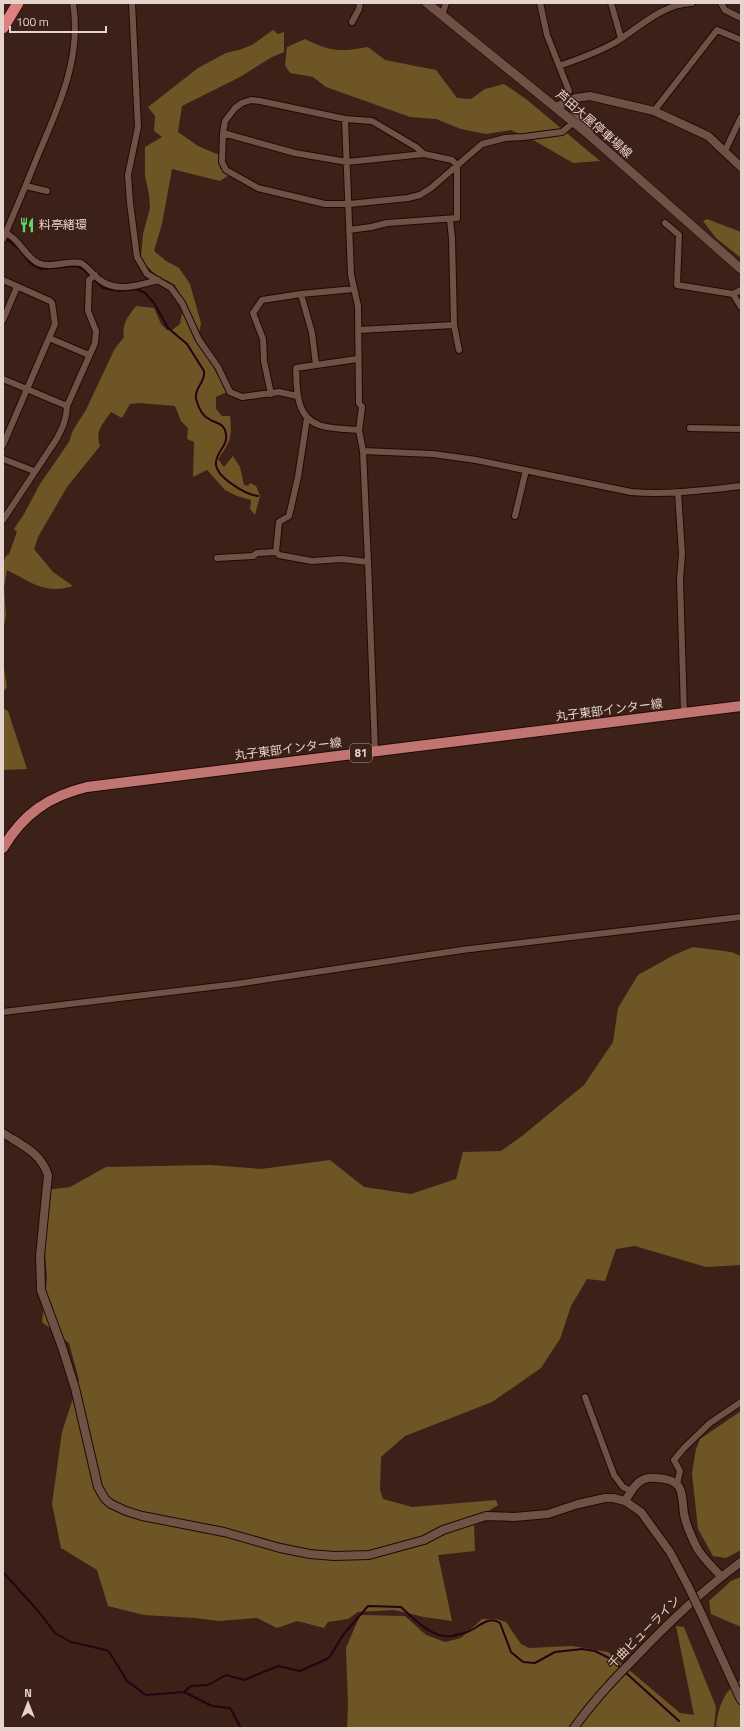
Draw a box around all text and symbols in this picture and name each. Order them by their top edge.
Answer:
scale bar [10,8,106,34]
text: 100 m [16,12,49,31]
street label: 芦田大屋停車場線 [552,85,637,162]
place label: 料亭緒環 [39,215,87,234]
restaurant icon: 料亭緒環 [18,216,36,234]
street label: 丸子東部インター線 [554,693,664,726]
street label: 丸子東部インター線 [233,732,343,765]
road number: 81 [350,744,372,762]
street label: 千曲ビューライン [603,1591,684,1672]
north arrow [8,1683,48,1723]
text: N [24,1685,32,1701]

